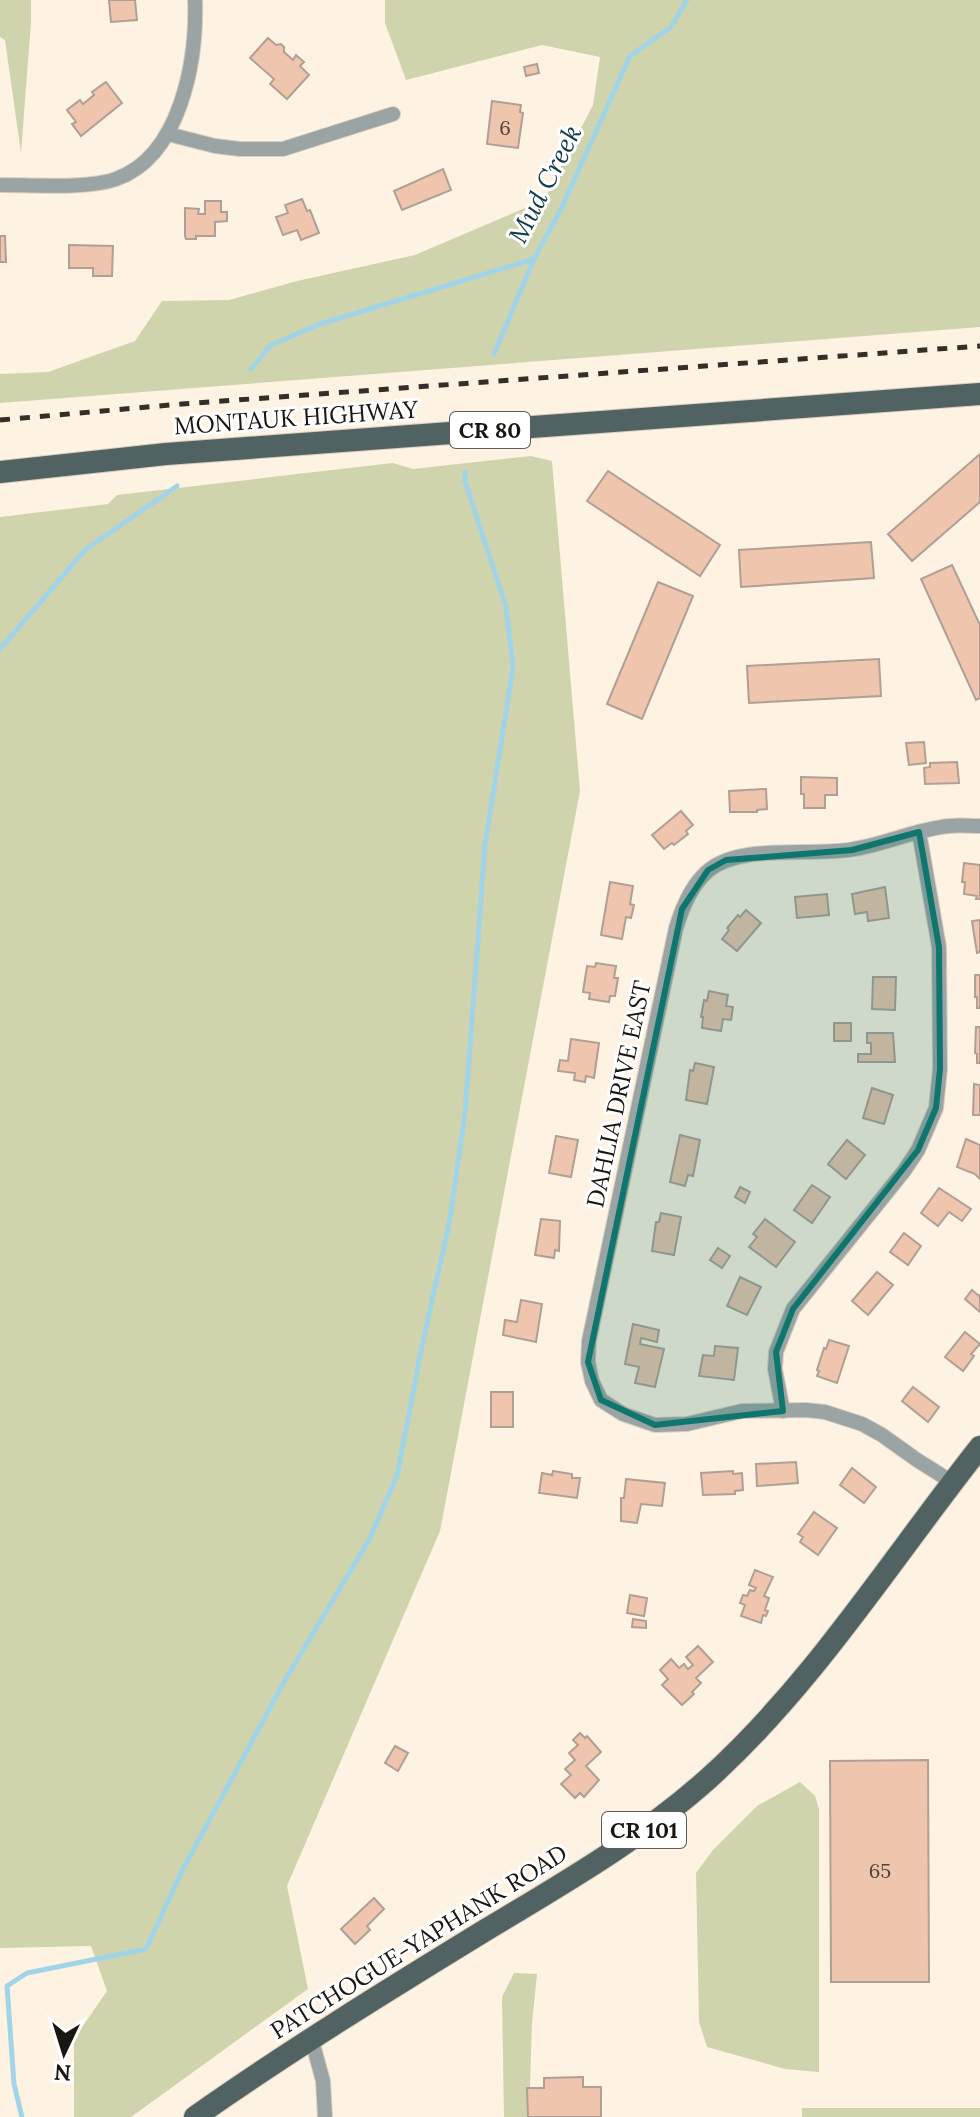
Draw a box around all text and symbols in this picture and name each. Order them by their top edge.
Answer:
house number: 6 [499,115,511,140]
water label: Mud Creek [501,119,588,248]
street label: MONTAUK HIGHWAY [173,393,420,442]
road number: CR 80 [450,412,530,448]
street label: DAHLIA DRIVE EAST [579,978,658,1210]
road number: CR 101 [602,1812,686,1848]
street label: PATCHOGUE-YAPHANK ROAD [264,1837,573,2046]
house number: 65 [869,1858,891,1883]
north arrow [24,2013,104,2093]
text: N [53,2058,72,2088]

